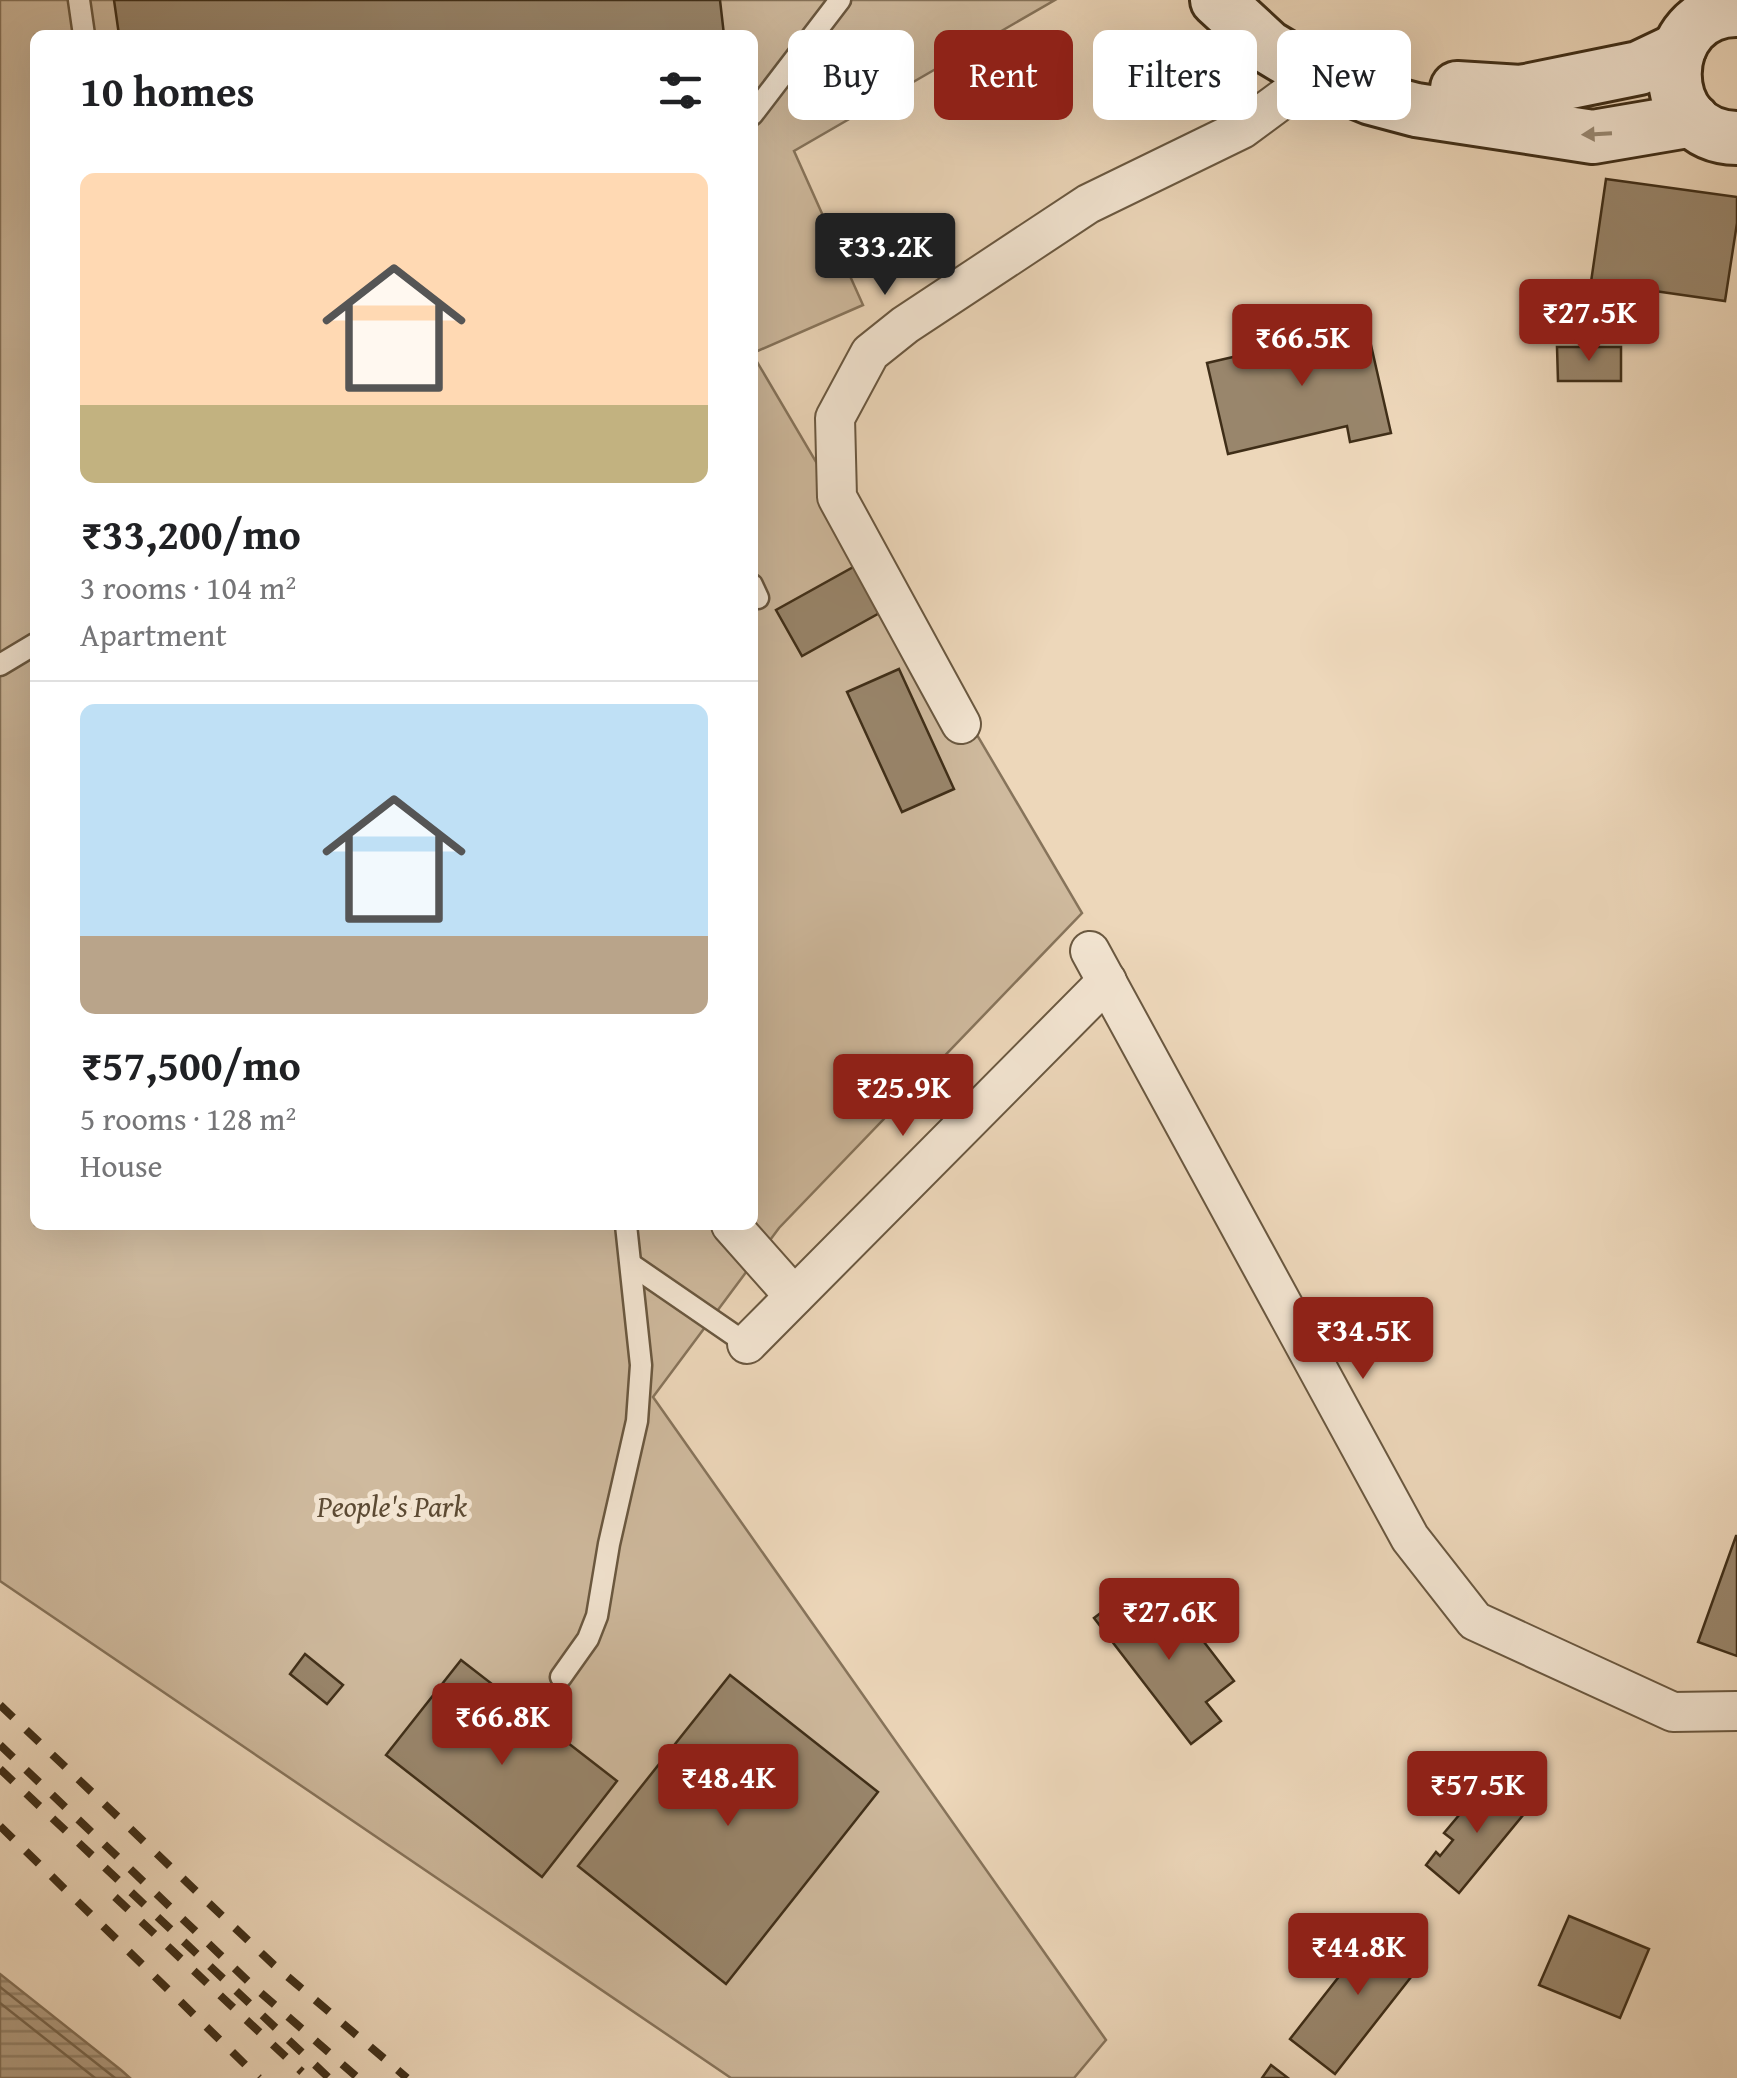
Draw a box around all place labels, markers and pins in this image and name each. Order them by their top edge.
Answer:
pin: ₹33.2K [804,213,966,298]
pin: ₹27.5K [1508,279,1670,364]
pin: ₹66.5K [1221,304,1383,389]
pin: ₹25.9K [822,1054,984,1139]
pin: ₹34.5K [1282,1297,1444,1382]
pin: ₹27.6K [1088,1578,1250,1663]
pin: ₹66.8K [421,1683,583,1768]
pin: ₹48.4K [647,1744,809,1829]
pin: ₹57.5K [1396,1751,1558,1836]
pin: ₹44.8K [1277,1913,1439,1998]

